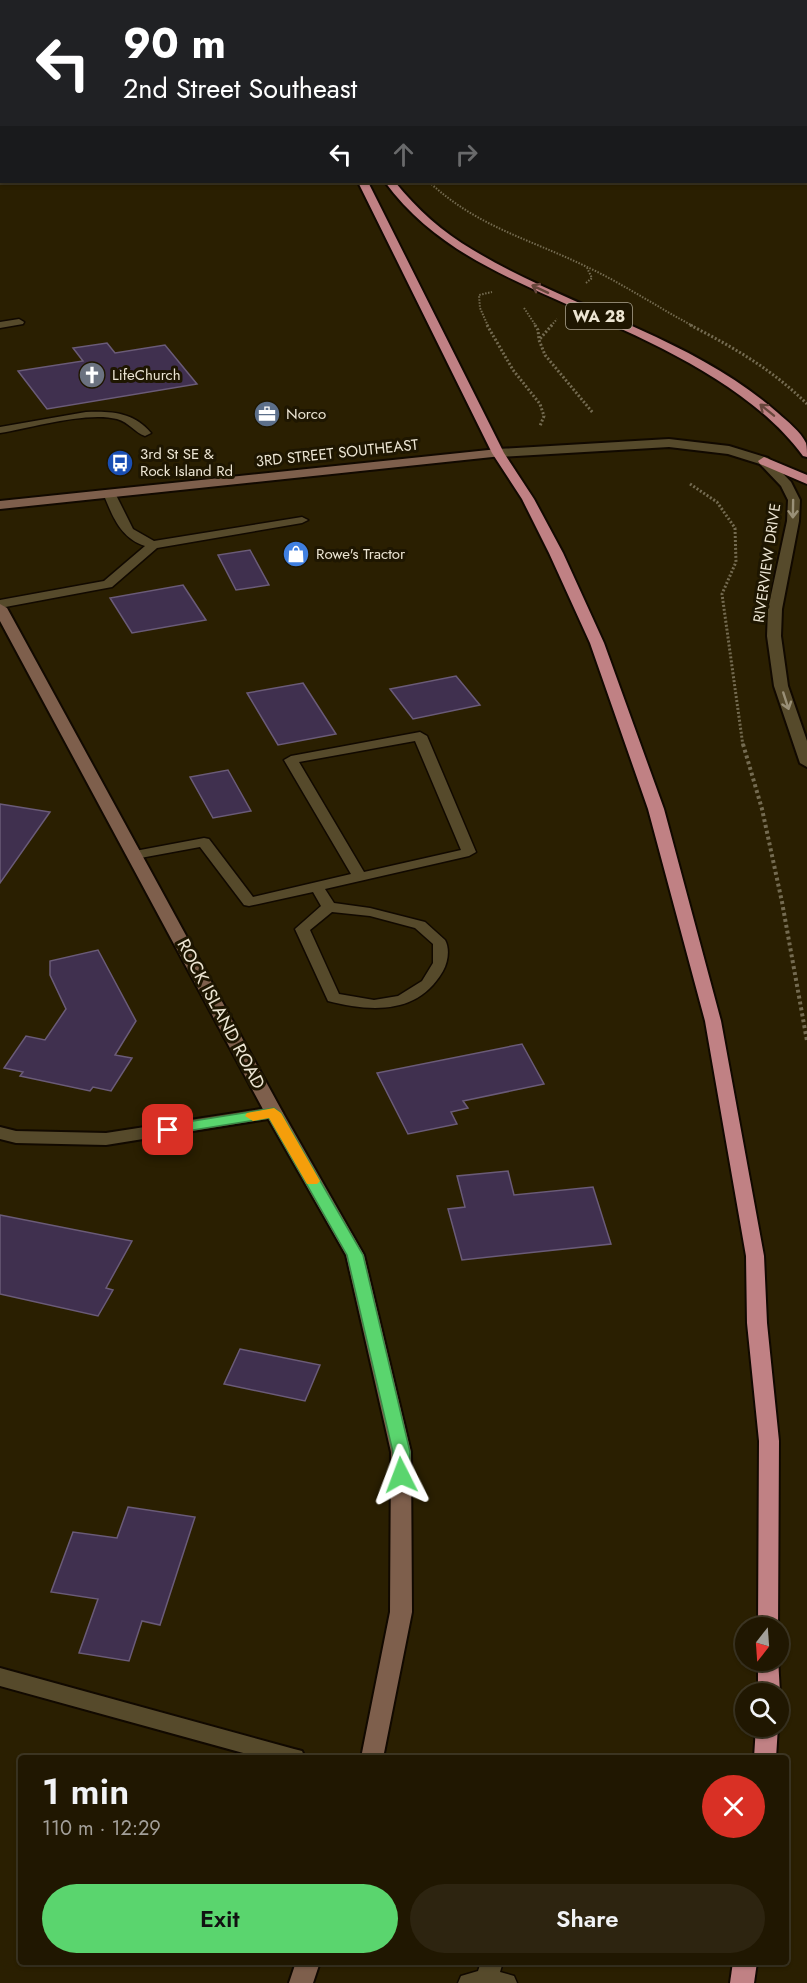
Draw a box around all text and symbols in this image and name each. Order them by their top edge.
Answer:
text: 90 m [123,13,226,74]
icon: left [24,24,102,102]
text: 2nd Street Southeast [123,69,357,108]
icon: left [324,138,357,171]
icon: ahead [387,138,420,171]
icon: right [450,138,483,171]
one-way arrow [532,282,550,294]
road number: WA 28 [566,303,632,329]
church icon: LifeChurch [77,360,107,390]
place label: LifeChurch [112,364,181,386]
office icon: Norco [252,399,282,429]
place label: Norco [286,403,326,425]
one-way arrow [759,404,775,417]
street label: 3RD STREET SOUTHEAST [255,434,419,472]
place label: 3rd St SE & Rock Island Rd [140,443,233,482]
bus stop icon: 3rd St SE & Rock Island Rd [105,448,135,478]
one-way arrow [787,499,799,519]
street label: RIVERVIEW DRIVE [748,502,786,624]
shop icon: Rowe's Tractor [281,539,311,569]
place label: Rowe's Tractor [316,543,406,565]
one-way arrow [781,691,792,710]
street label: ROCK ISLAND ROAD [170,934,272,1094]
pin [142,1104,193,1155]
icon: arrive [151,1113,184,1146]
position arrow [369,1443,433,1507]
north arrow [735,1617,789,1671]
map controls [735,1617,789,1737]
button: search [735,1683,789,1737]
text: 1 min [42,1765,129,1817]
button: close [702,1775,765,1838]
text: 110 m · 12:29 [42,1814,161,1843]
button: Exit [42,1884,398,1953]
button: Share [410,1884,765,1953]

